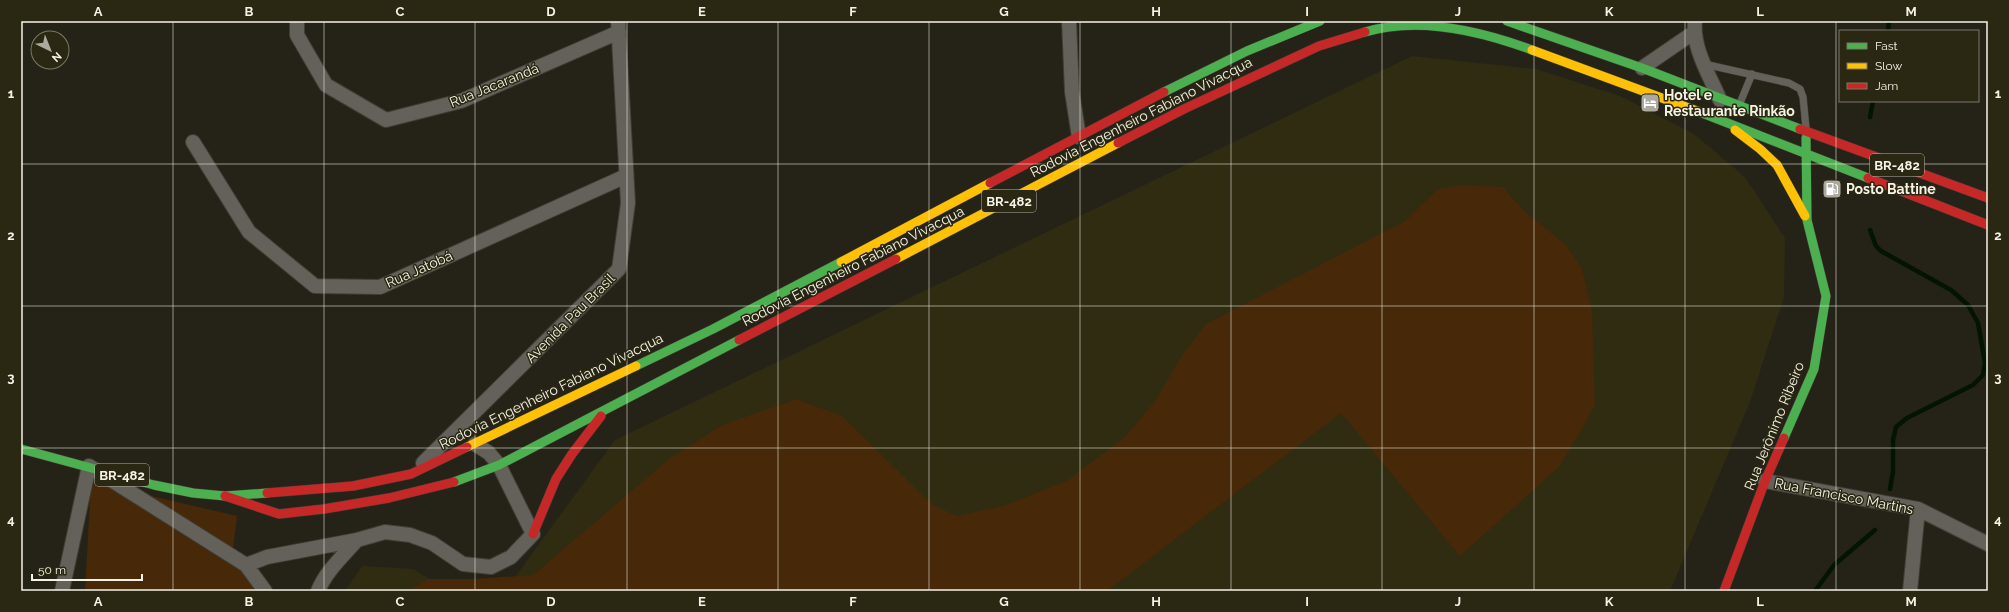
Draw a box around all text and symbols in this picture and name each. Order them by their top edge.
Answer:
text: A [94,4,103,19]
text: B [245,4,254,19]
text: C [396,4,405,19]
text: D [546,4,556,19]
text: E [698,4,706,19]
text: F [849,4,857,19]
text: G [999,4,1009,19]
text: H [1151,4,1161,19]
text: I [1305,4,1309,19]
text: J [1455,4,1461,19]
text: K [1605,4,1614,19]
text: L [1756,4,1764,19]
text: M [1905,4,1917,19]
north arrow [30,30,70,70]
legend [1839,30,1979,102]
text: Fast [1875,39,1898,53]
text: N [49,49,64,65]
street label: Rodovia Engenheiro Fabiano Vivacqua [1027,54,1255,180]
text: Slow [1875,59,1902,73]
street label: Rua Jacarandá [447,60,541,110]
text: Jam [1875,79,1898,93]
text: 1 [8,86,15,101]
text: 1 [1995,86,2002,101]
place label: Hotel e Restaurante Rinkão [1664,87,1795,119]
hotel icon: Hotel e Restaurante Rinkão [1639,92,1661,114]
road number: BR-482 [1870,154,1924,176]
fuel station icon: Posto Battine [1821,178,1843,200]
place label: Posto Battine [1846,181,1936,197]
road number: BR-482 [982,190,1036,212]
street label: Rodovia Engenheiro Fabiano Vivacqua [739,203,967,329]
text: 2 [7,228,15,243]
text: 2 [1994,228,2002,243]
street label: Rua Jatobá [383,247,455,291]
street label: Avenida Pau Brasil [522,270,618,366]
street label: Rodovia Engenheiro Fabiano Vivacqua [437,330,665,452]
street label: Rua Jerônimo Ribeiro [1741,359,1807,493]
text: 3 [7,370,15,385]
text: 3 [1994,370,2002,385]
road number: BR-482 [95,464,149,486]
street label: Rua Francisco Martins [1773,475,1915,517]
text: 4 [7,512,15,527]
text: 4 [1994,512,2002,527]
scale bar [32,556,142,582]
text: 50 m [38,563,66,577]
text: A [94,594,103,609]
text: B [245,594,254,609]
text: C [396,594,405,609]
text: D [546,594,556,609]
text: E [698,594,706,609]
text: F [849,594,857,609]
text: G [999,594,1009,609]
text: H [1151,594,1161,609]
text: I [1305,594,1309,609]
text: J [1455,594,1461,609]
text: K [1605,594,1614,609]
text: L [1756,594,1764,609]
text: M [1905,594,1917,609]

